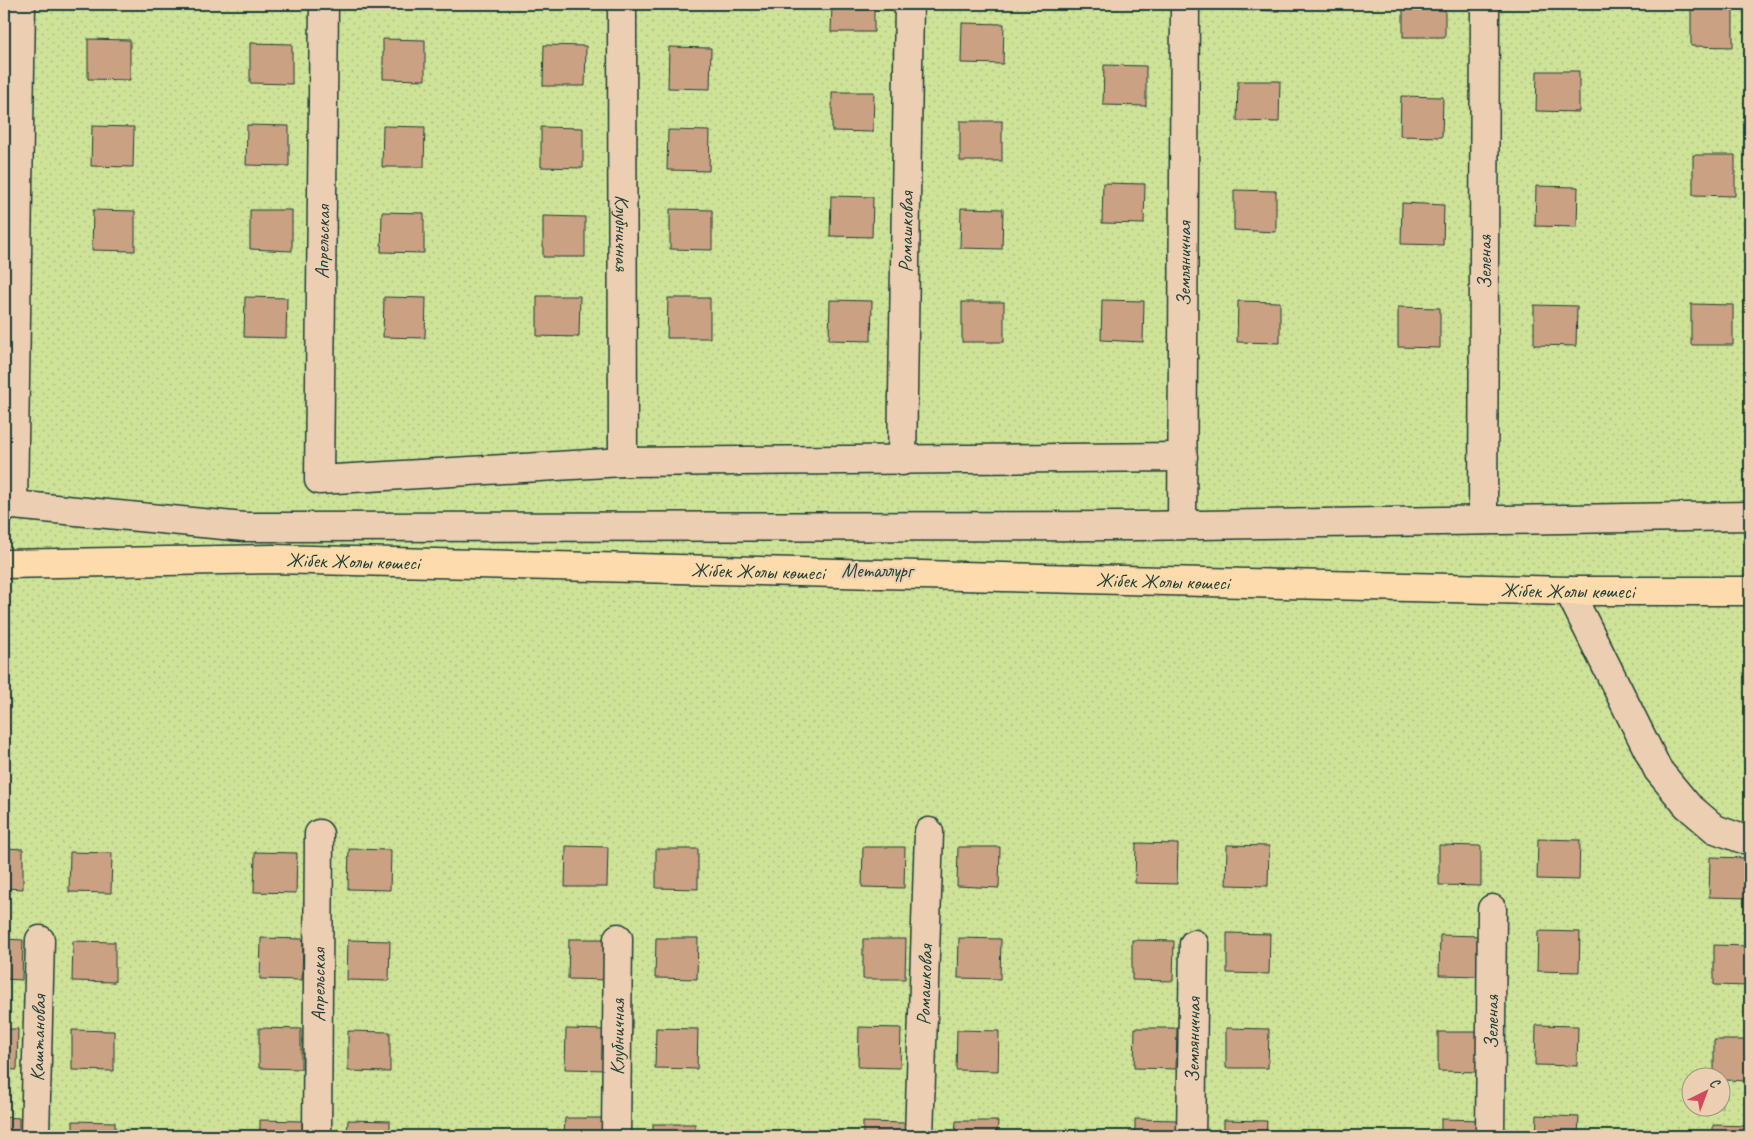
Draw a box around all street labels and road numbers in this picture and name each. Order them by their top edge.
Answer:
street label: Ромашковая [893,190,919,272]
street label: Клубничная [609,195,635,272]
street label: Апрельская [309,203,336,279]
street label: Земляничная [1171,220,1197,307]
street label: Зеленая [1472,234,1497,289]
street label: Жібек Жолы көшесі [286,547,422,576]
street label: Жібек Жолы көшесі [691,557,827,586]
street label: Жібек Жолы көшесі [1096,567,1232,596]
street label: Жібек Жолы көшесі [1500,577,1637,604]
street label: Ромашковая [911,943,938,1026]
street label: Апрельская [306,946,331,1022]
street label: Каштановая [24,993,52,1082]
street label: Зеленая [1479,994,1504,1049]
street label: Земляничная [1180,996,1206,1083]
street label: Клубничная [605,998,630,1075]

